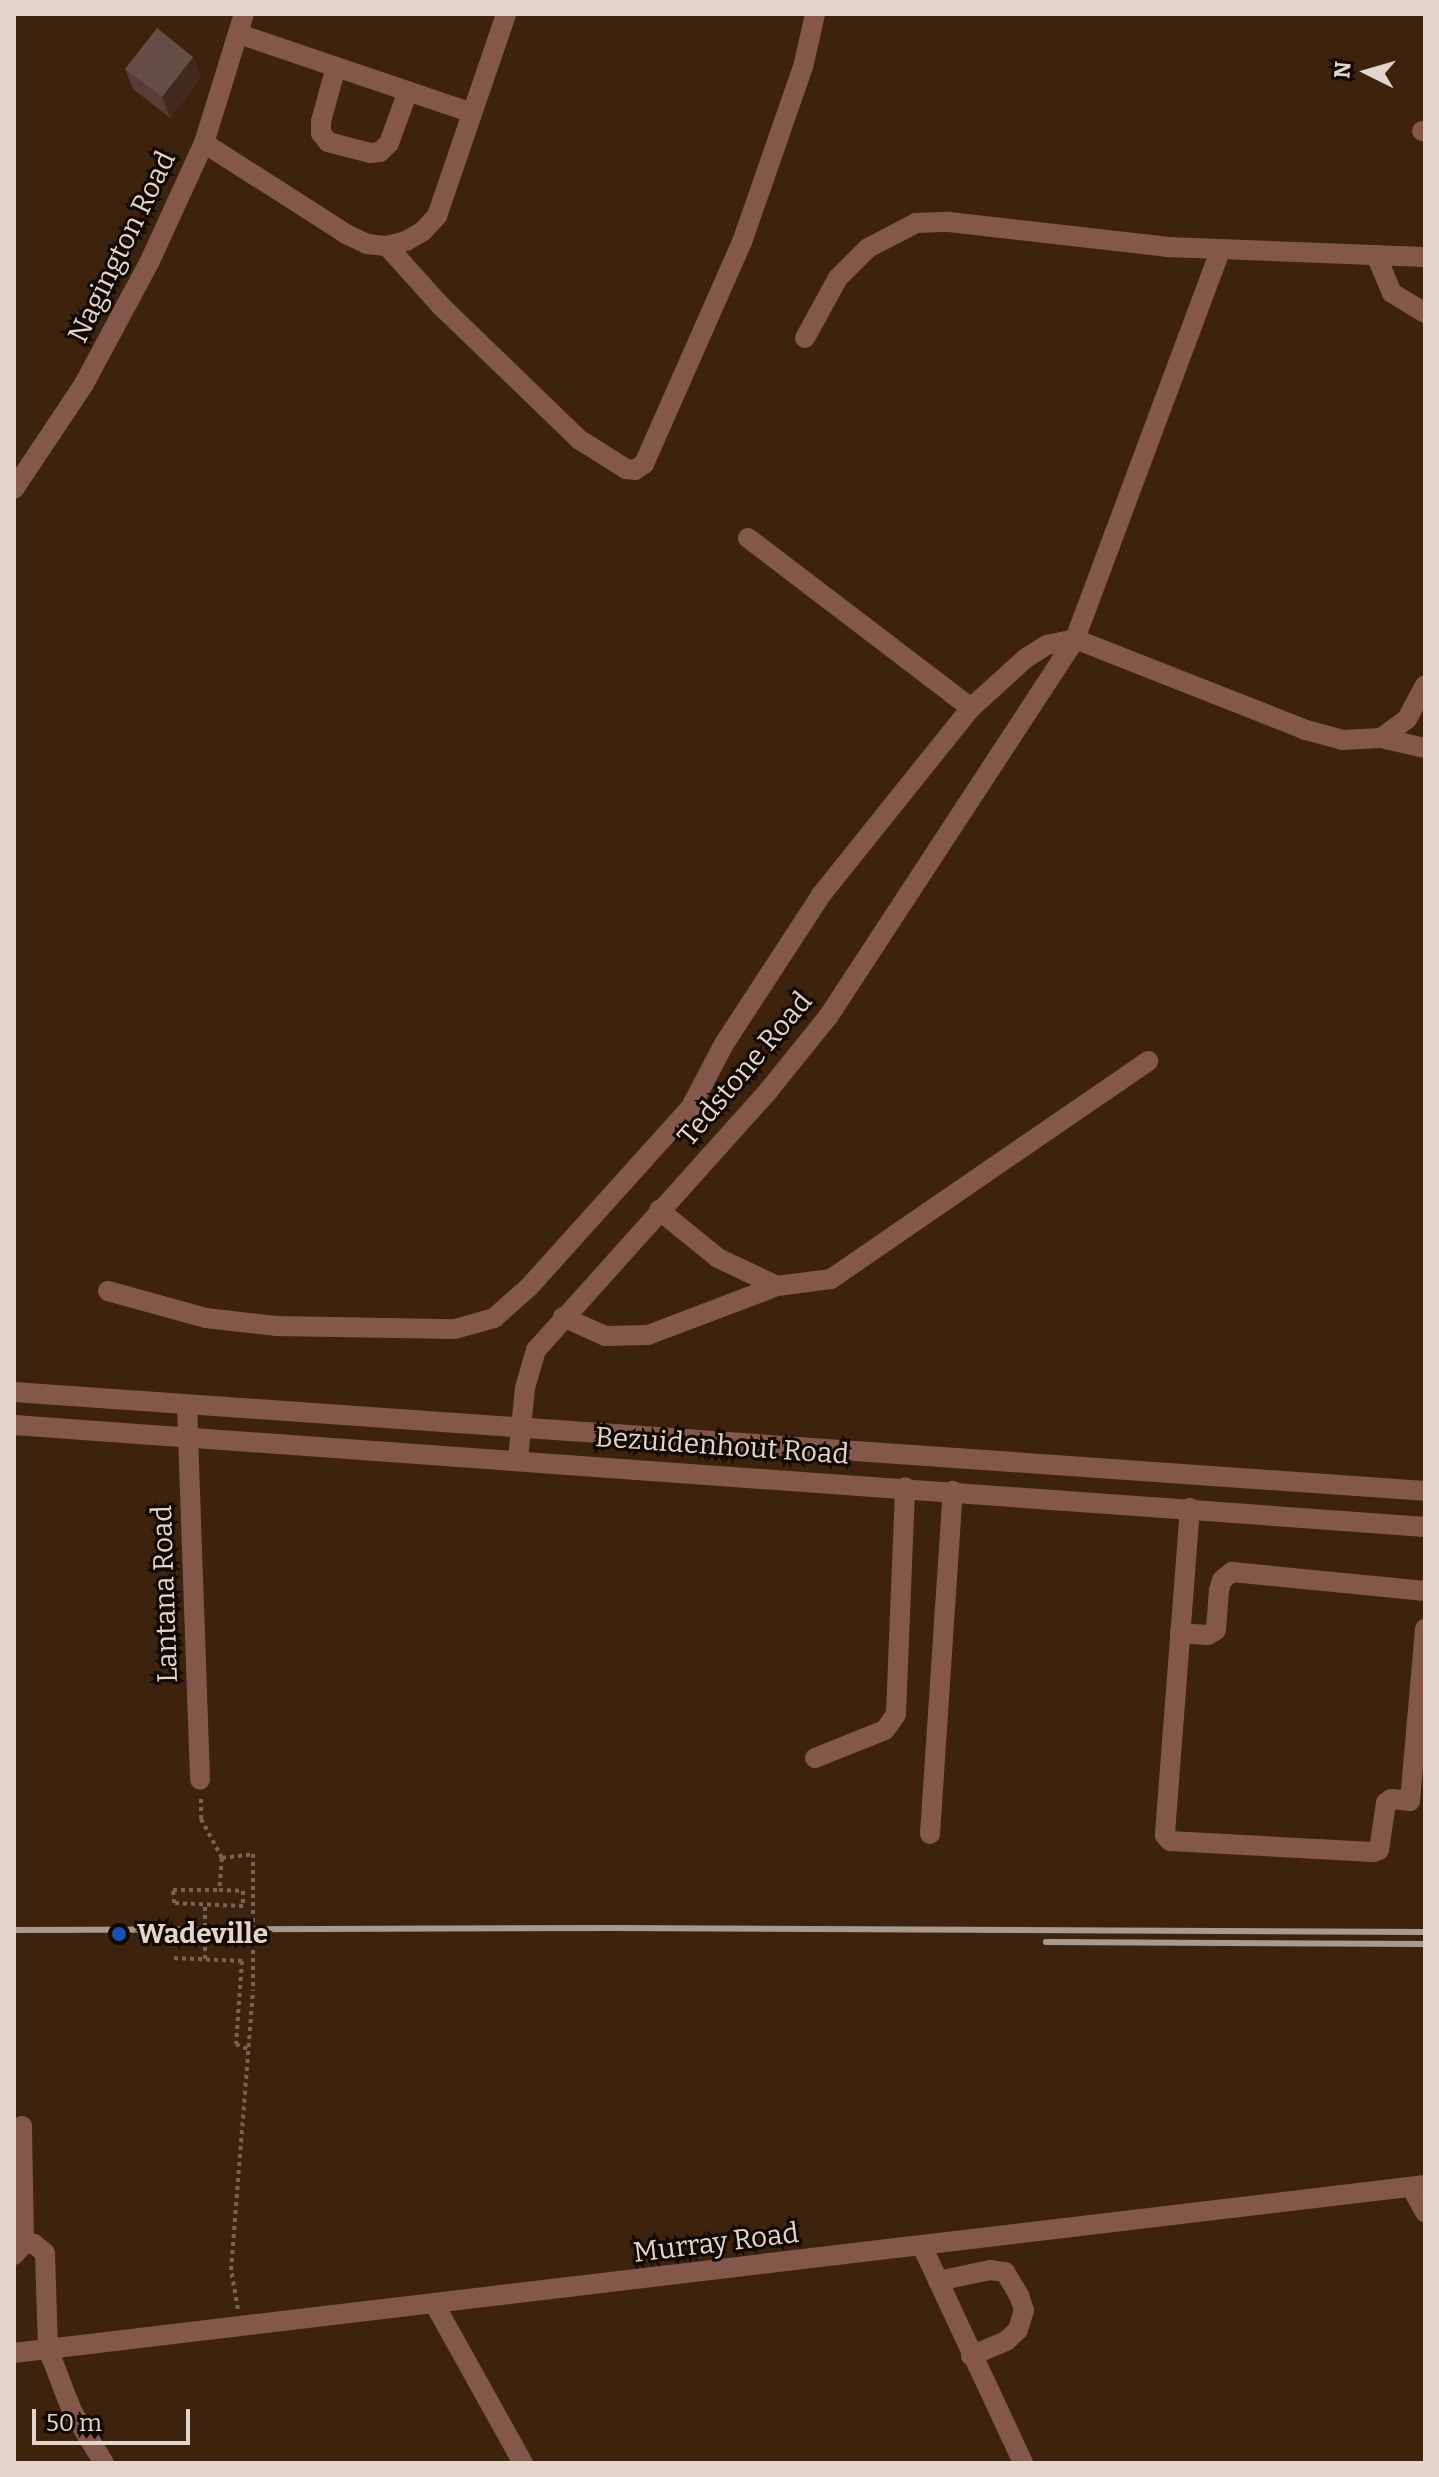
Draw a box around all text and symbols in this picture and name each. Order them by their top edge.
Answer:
north arrow [1327,32,1407,112]
text: N [1328,60,1357,80]
street label: Nagington Road [61,146,183,348]
street label: Tedstone Road [671,985,819,1153]
street label: Bezuidenhout Road [594,1420,850,1472]
street label: Lantana Road [145,1505,185,1683]
place label: Wadeville [137,1917,268,1951]
marker: Wadeville [108,1923,130,1945]
street label: Murray Road [631,2216,801,2270]
scale bar [36,2393,194,2443]
text: 50 m [46,2409,102,2437]

